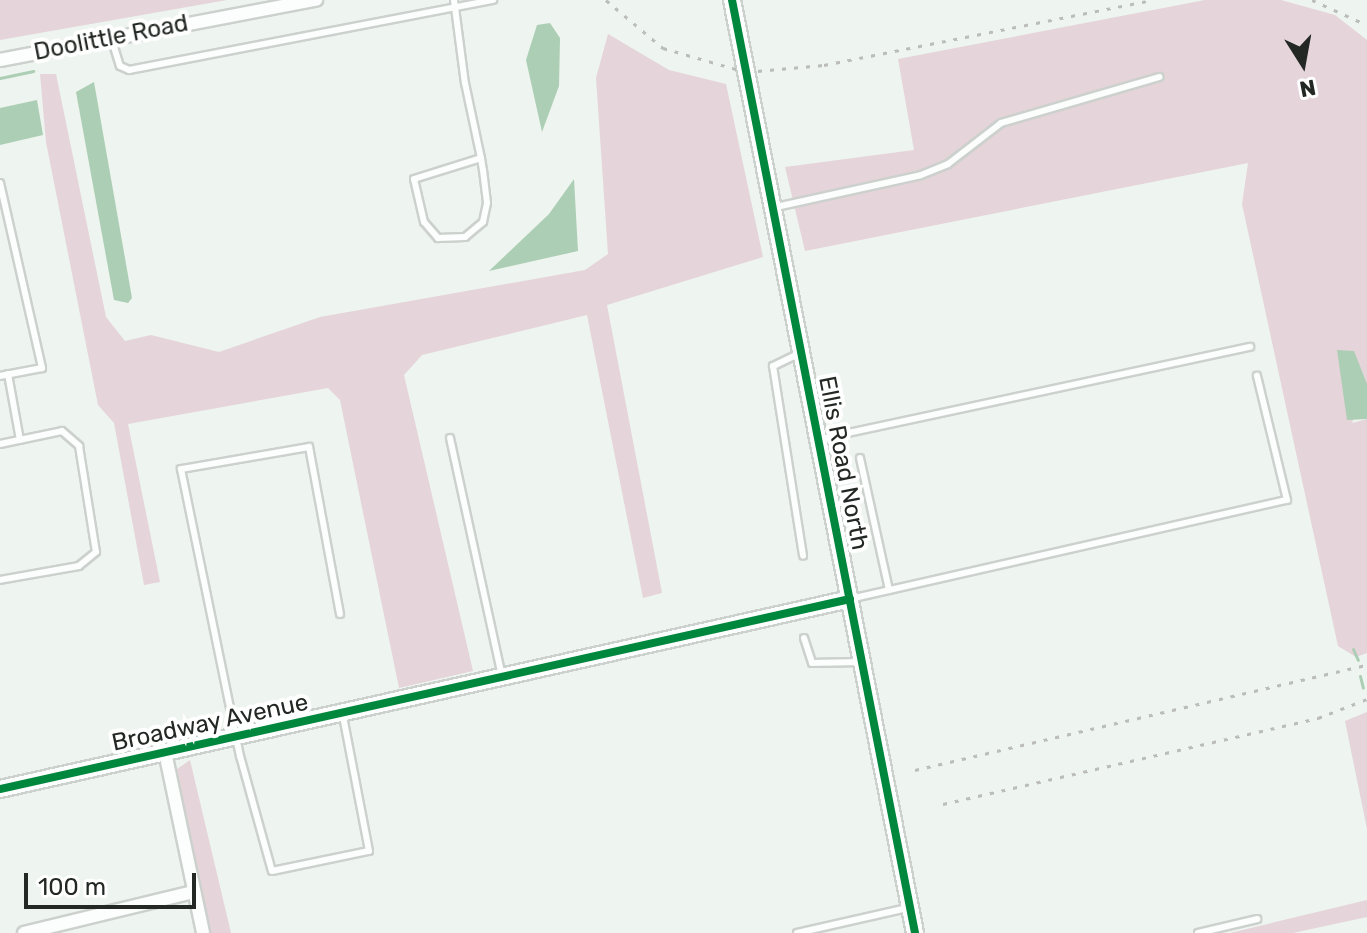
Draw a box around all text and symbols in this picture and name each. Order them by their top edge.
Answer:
street label: Doolittle Road [31,9,191,67]
north arrow [1263,24,1343,104]
text: N [1297,73,1318,103]
street label: Ellis Road North [812,374,874,552]
street label: Broadway Avenue [109,688,311,758]
scale bar [28,857,200,907]
text: 100 m [38,873,106,901]

